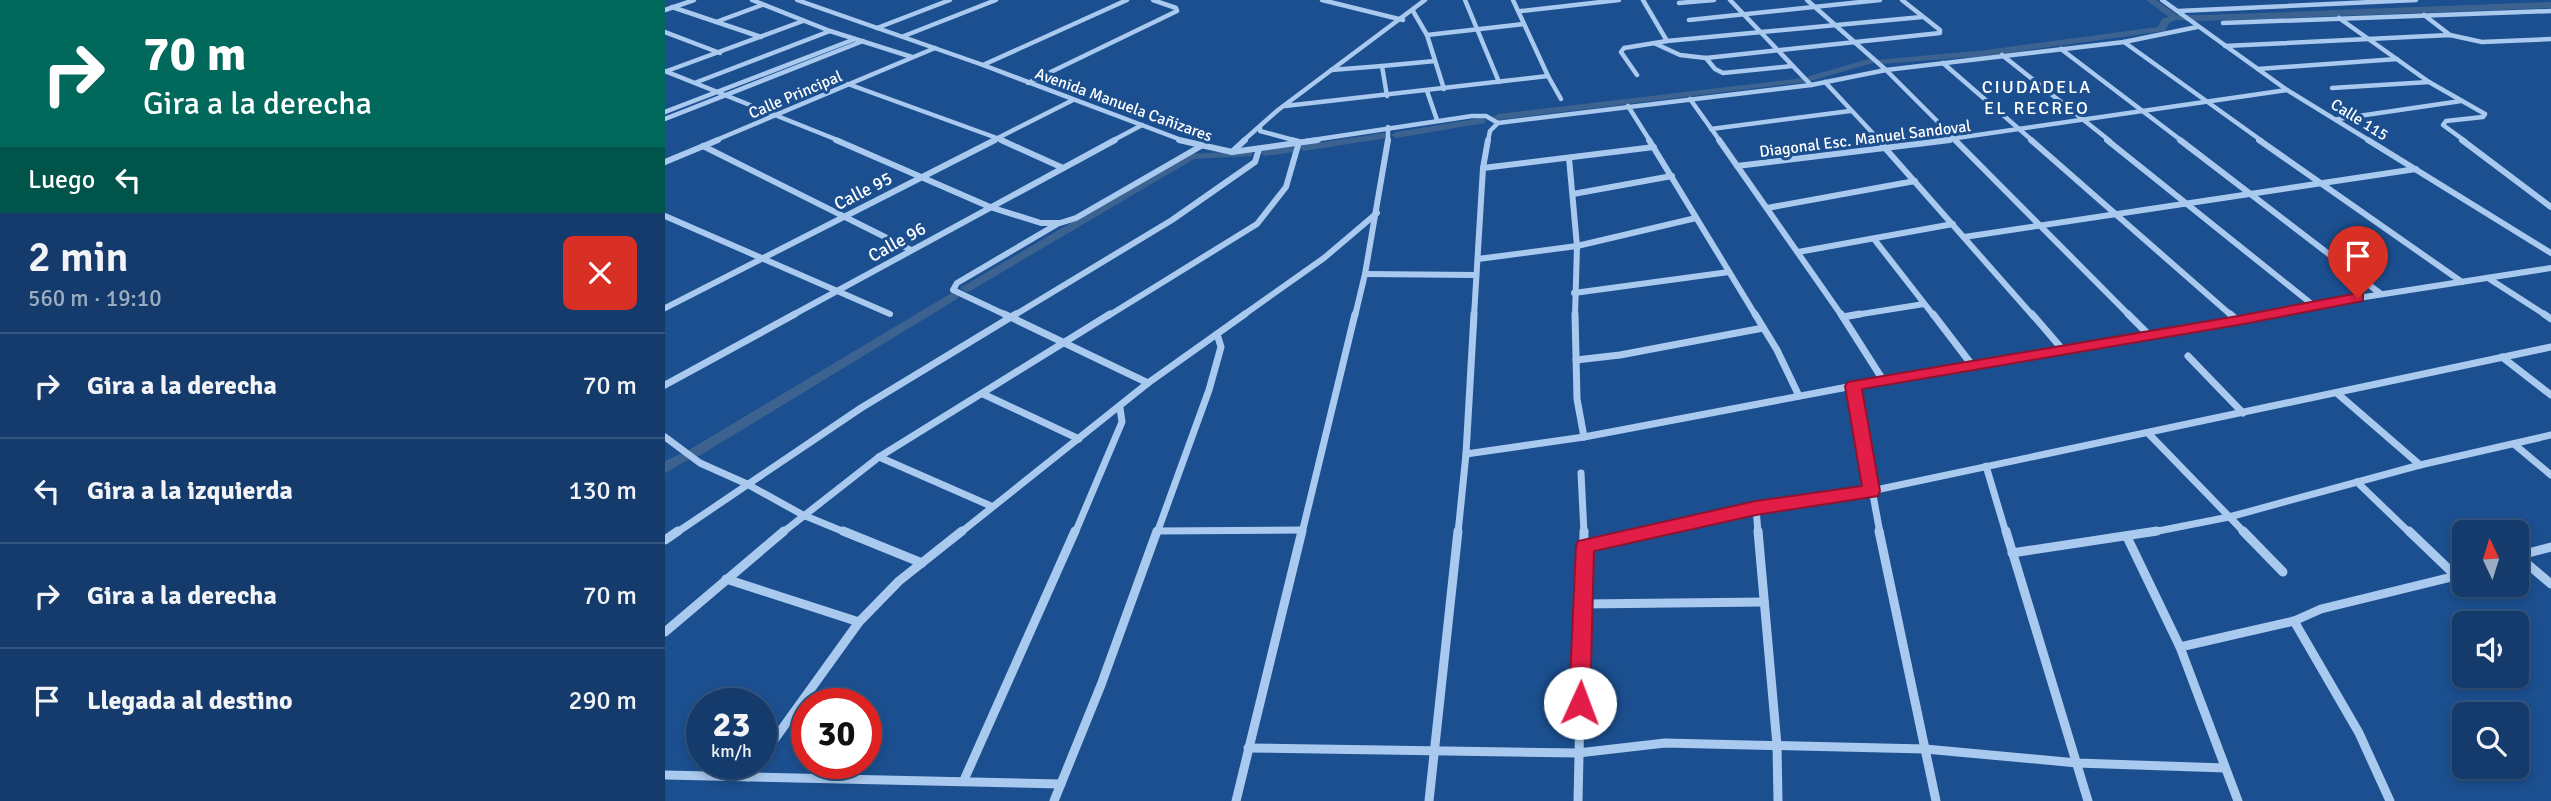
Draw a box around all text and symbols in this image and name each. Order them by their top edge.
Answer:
text: 70 m [143,24,246,84]
icon: right [28,28,119,119]
street label: Avenida Manuela Cañizares [1032,64,1215,146]
street label: Calle Principal [746,66,845,124]
district label: CIUDADELA EL RECREO [1982,76,2092,119]
text: Gira a la derecha [143,84,372,123]
street label: Calle 115 [2327,94,2392,145]
street label: Diagonal Esc. Manuel Sandoval [1758,116,1972,162]
icon: left [109,161,147,199]
text: Luego [28,164,95,196]
street label: Calle 95 [830,167,896,215]
street label: Calle 96 [864,217,930,267]
pin [2328,226,2388,298]
text: 2 min [28,232,129,283]
button: close [563,236,637,310]
icon: arrive [2339,237,2377,275]
text: 560 m · 19:10 [28,284,162,313]
icon: right [28,367,66,405]
text: Gira a la derecha [87,370,277,402]
text: 70 m [582,370,637,402]
icon: left [28,472,66,510]
text: Gira a la izquierda [87,475,293,507]
text: 130 m [568,475,637,507]
north arrow [2452,520,2529,597]
map controls [2452,520,2529,779]
icon: right [28,577,66,615]
text: Gira a la derecha [87,580,277,612]
text: 70 m [582,580,637,612]
button: sound [2452,611,2529,688]
position arrow [1543,666,1617,740]
icon: arrive [28,682,66,720]
text: Llegada al destino [87,685,293,717]
text: 290 m [568,685,637,717]
speed limit sign: 30 [791,688,882,779]
button: search [2452,702,2529,779]
text: 23 [713,703,750,746]
text: km/h [711,740,752,762]

